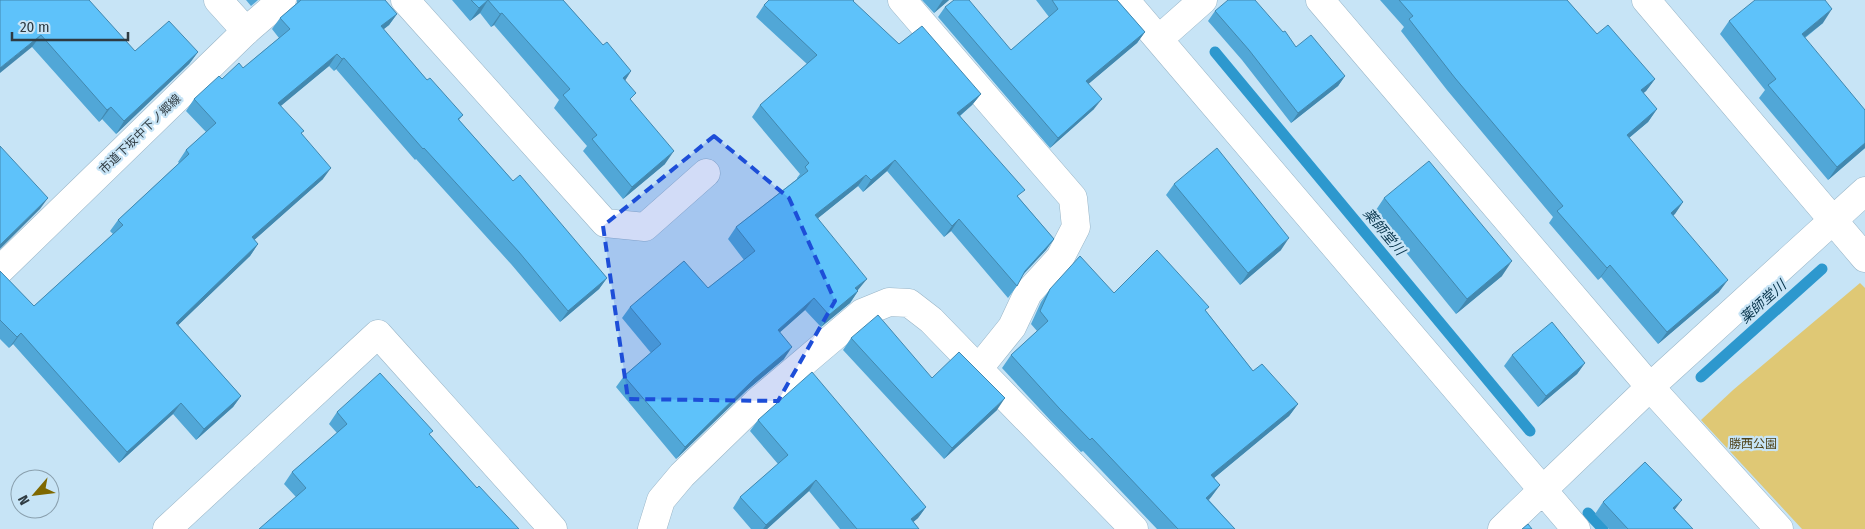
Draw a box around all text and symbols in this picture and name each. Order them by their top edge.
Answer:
scale bar [12,10,129,42]
text: 20 m [20,18,50,36]
street label: 市道下坂中下ノ郷線 [96,91,184,177]
water label: 薬師堂川 [1359,205,1410,260]
water label: 薬師堂川 [1737,276,1791,327]
park label: 勝西公園 [1729,437,1777,451]
north arrow [10,469,60,519]
text: N [14,492,33,508]

